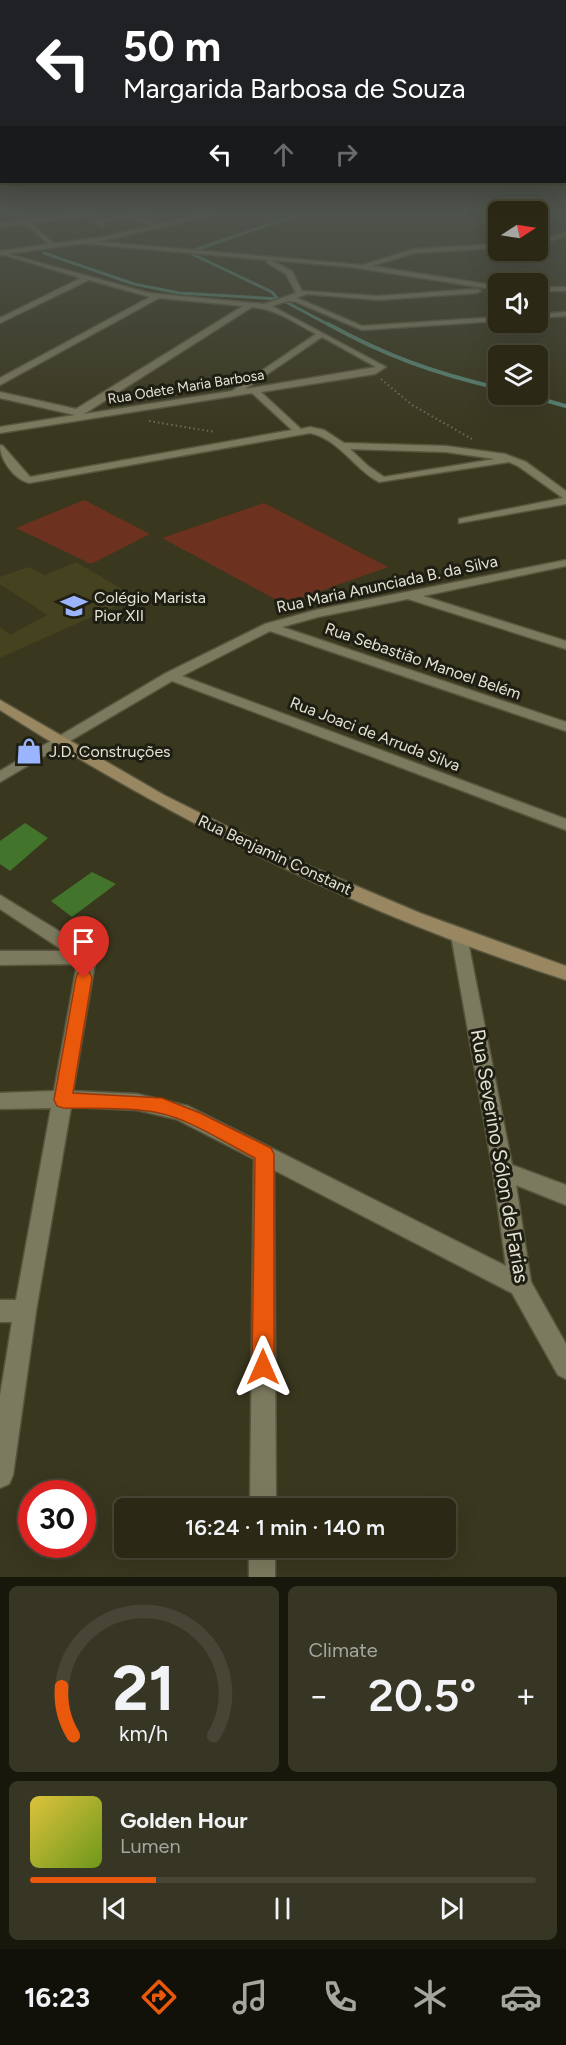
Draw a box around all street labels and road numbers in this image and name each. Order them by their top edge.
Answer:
street label: Rua Odete Maria Barbosa [107,366,265,408]
street label: Rua Maria Anunciada B. da Silva [275,551,499,617]
street label: Rua Sebastião Manoel Belém [322,618,524,704]
street label: Rua Joaci de Arruda Silva [287,693,463,775]
street label: Rua Benjamin Constant [195,811,355,899]
street label: Rua Severino Sólon de Farias [466,1027,534,1285]

